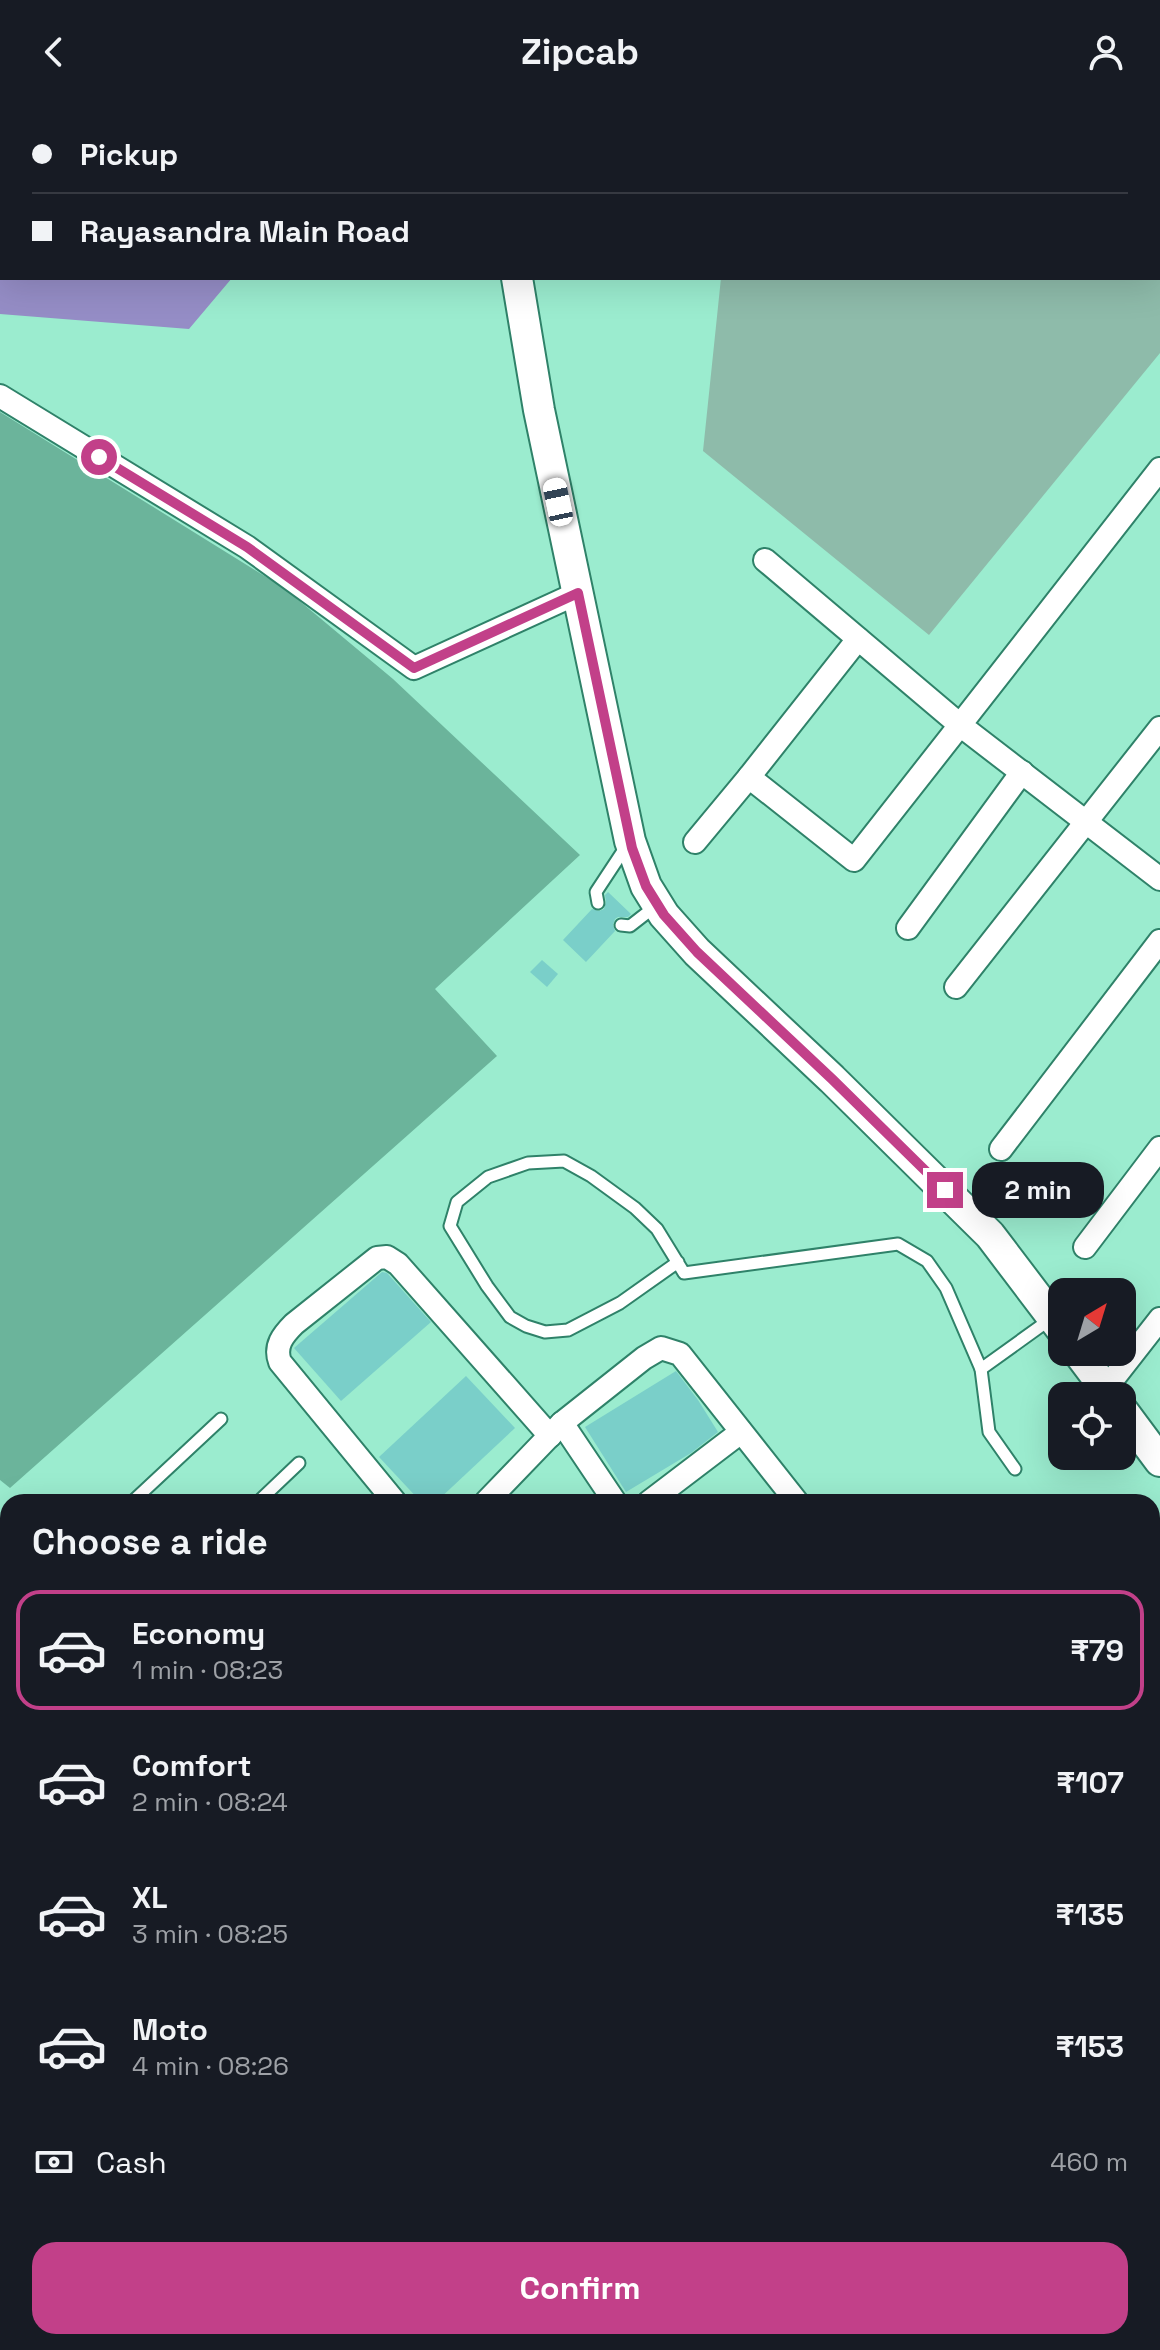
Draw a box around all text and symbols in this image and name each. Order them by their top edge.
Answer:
text: Zipcab [521,29,639,75]
icon: back [32,30,76,74]
icon: person [1084,30,1128,74]
text: Pickup [80,135,178,174]
text: Rayasandra Main Road [80,212,410,251]
route start [81,439,117,475]
car [541,476,575,528]
callout: 2 min [973,1162,1105,1218]
route end [927,1172,963,1208]
text: 2 min [1004,1173,1072,1207]
north arrow [1048,1278,1136,1366]
map controls [1048,1278,1136,1470]
button: locate [1048,1382,1136,1470]
text: Choose a ride [32,1519,268,1565]
icon: car [36,1614,108,1686]
text: Economy [132,1614,265,1653]
text: ₹79 [1070,1631,1124,1670]
text: 1 min · 08:23 [132,1653,283,1687]
icon: car [36,1746,108,1818]
text: Comfort [132,1746,251,1785]
text: ₹107 [1056,1763,1124,1802]
text: 2 min · 08:24 [132,1785,288,1819]
icon: car [36,1878,108,1950]
text: XL [132,1878,168,1917]
text: ₹135 [1056,1895,1124,1934]
text: 3 min · 08:25 [132,1917,288,1951]
icon: car [36,2010,108,2082]
text: Moto [132,2010,208,2049]
text: ₹153 [1056,2027,1124,2066]
text: 4 min · 08:26 [132,2049,289,2083]
icon: cash [32,2140,76,2184]
text: Cash [96,2143,167,2182]
text: 460 m [1050,2145,1128,2179]
button: Confirm [32,2242,1128,2334]

